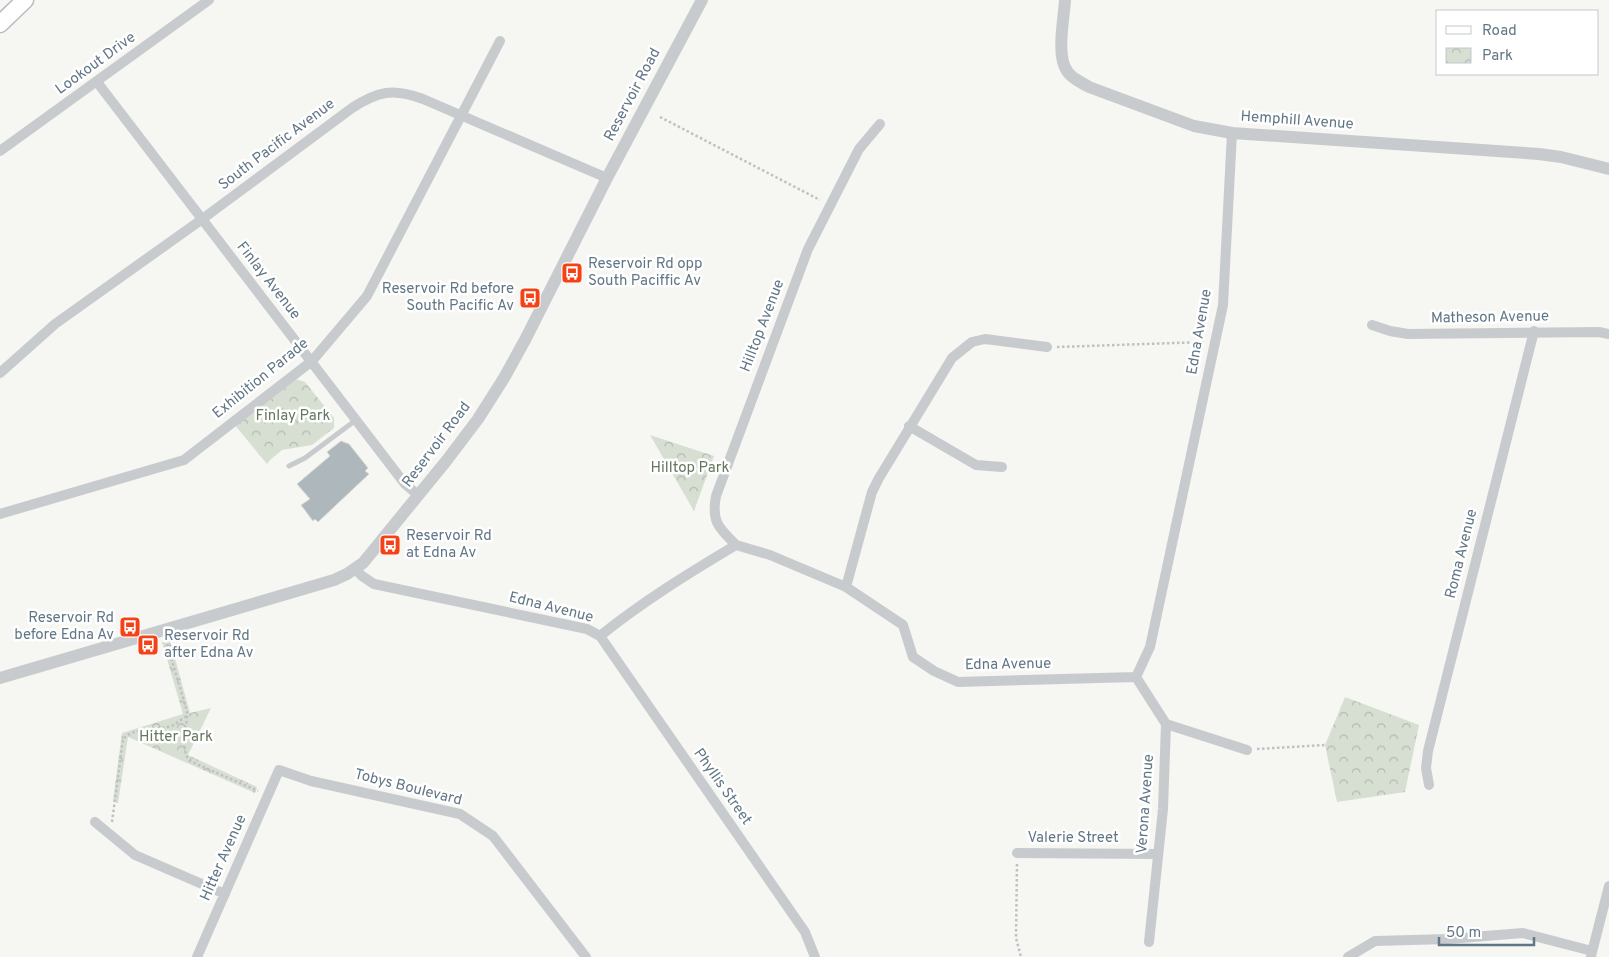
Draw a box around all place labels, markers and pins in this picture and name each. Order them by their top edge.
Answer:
place label: Reservoir Rd opp South Paciffic Av [588,255,702,291]
bus stop icon: Reservoir Rd opp South Paciffic Av [560,261,584,285]
place label: Reservoir Rd before South Pacific Av [382,280,514,316]
bus stop icon: Reservoir Rd before South Pacific Av [518,286,542,310]
place label: Reservoir Rd at Edna Av [406,527,492,563]
bus stop icon: Reservoir Rd at Edna Av [378,533,402,557]
place label: Reservoir Rd before Edna Av [14,609,114,645]
bus stop icon: Reservoir Rd before Edna Av [118,615,142,639]
place label: Reservoir Rd after Edna Av [164,627,254,663]
bus stop icon: Reservoir Rd after Edna Av [136,633,160,657]

